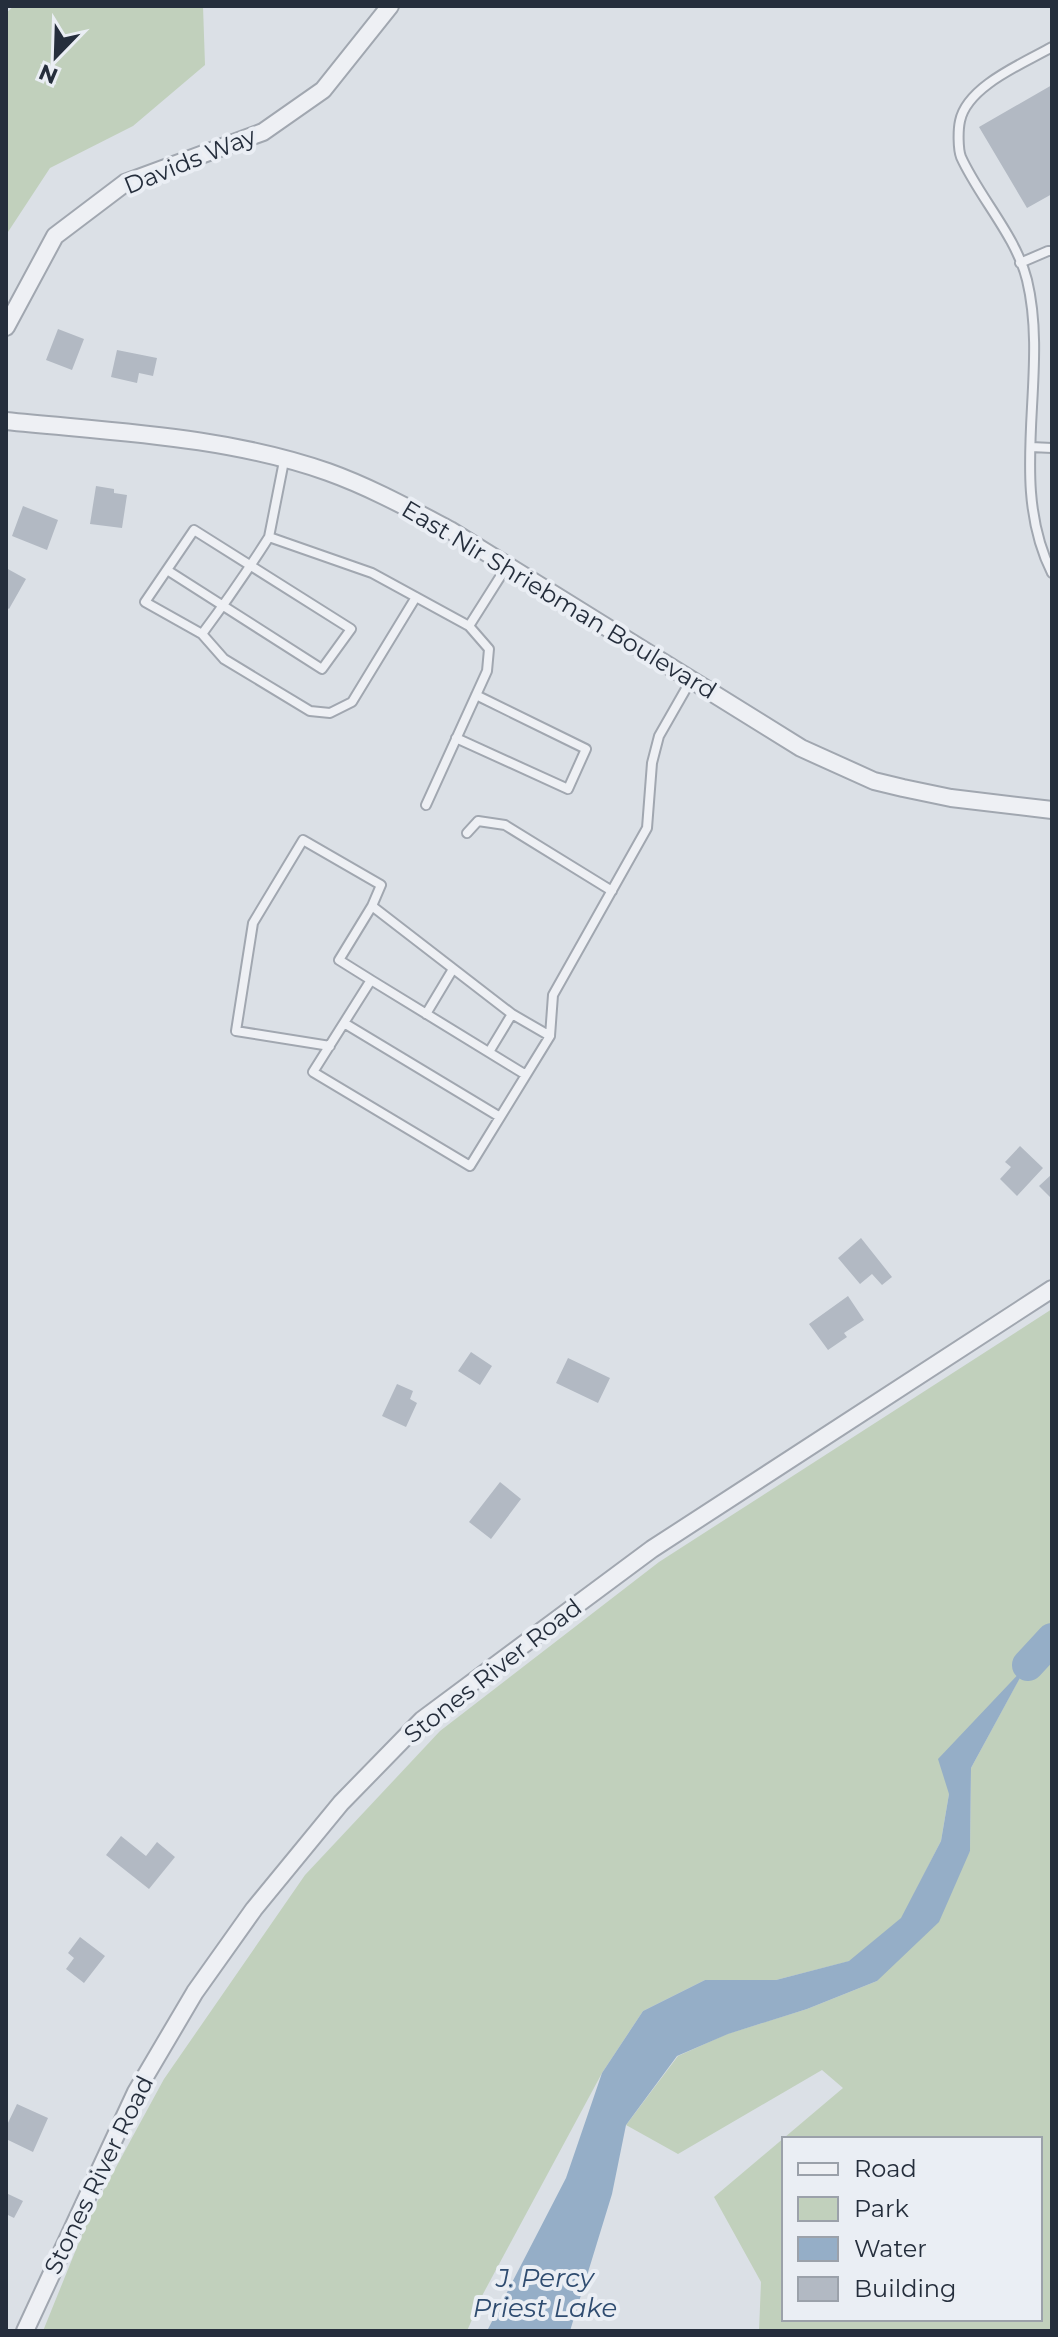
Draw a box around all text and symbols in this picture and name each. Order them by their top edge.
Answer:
north arrow [16,16,96,96]
text: N [35,58,62,90]
street label: Davids Way [120,121,260,200]
street label: East Nir Shriebman Boulevard [397,494,722,705]
street label: Stones River Road [398,1592,587,1749]
street label: Stones River Road [38,2071,159,2279]
legend [782,2137,1042,2321]
text: Road [854,2154,917,2183]
text: Park [854,2194,909,2223]
text: Water [854,2234,927,2263]
water label: J. Percy Priest Lake [473,2262,617,2324]
text: Building [854,2274,957,2303]

